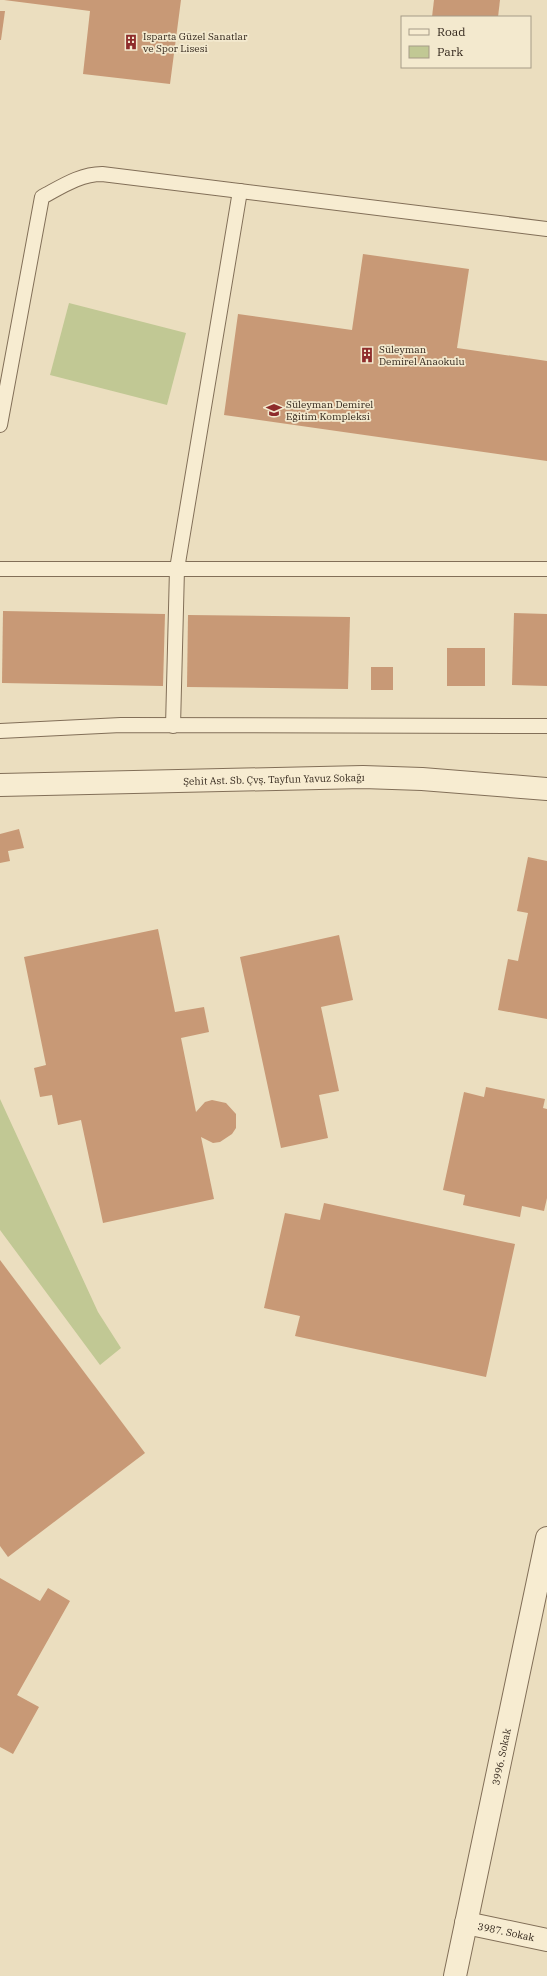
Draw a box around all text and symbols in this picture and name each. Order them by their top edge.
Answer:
legend [401,16,531,68]
text: Road [437,24,466,39]
place label: Isparta Güzel Sanatlar ve Spor Lisesi [143,30,248,55]
building icon: Isparta Güzel Sanatlar ve Spor Lisesi [122,33,140,51]
text: Park [437,44,463,59]
place label: Süleyman Demirel Anaokulu [379,343,465,368]
building icon: Süleyman Demirel Anaokulu [358,346,376,364]
place label: Süleyman Demirel Eğitim Kompleksi [286,398,373,423]
school or university icon: Süleyman Demirel Eğitim Kompleksi [265,401,283,419]
street label: Şehit Ast. Sb. Çvş. Tayfun Yavuz Sokağı [183,770,365,787]
street label: 3996. Sokak [489,1727,513,1786]
street label: 3987. Sokak [477,1919,536,1944]

